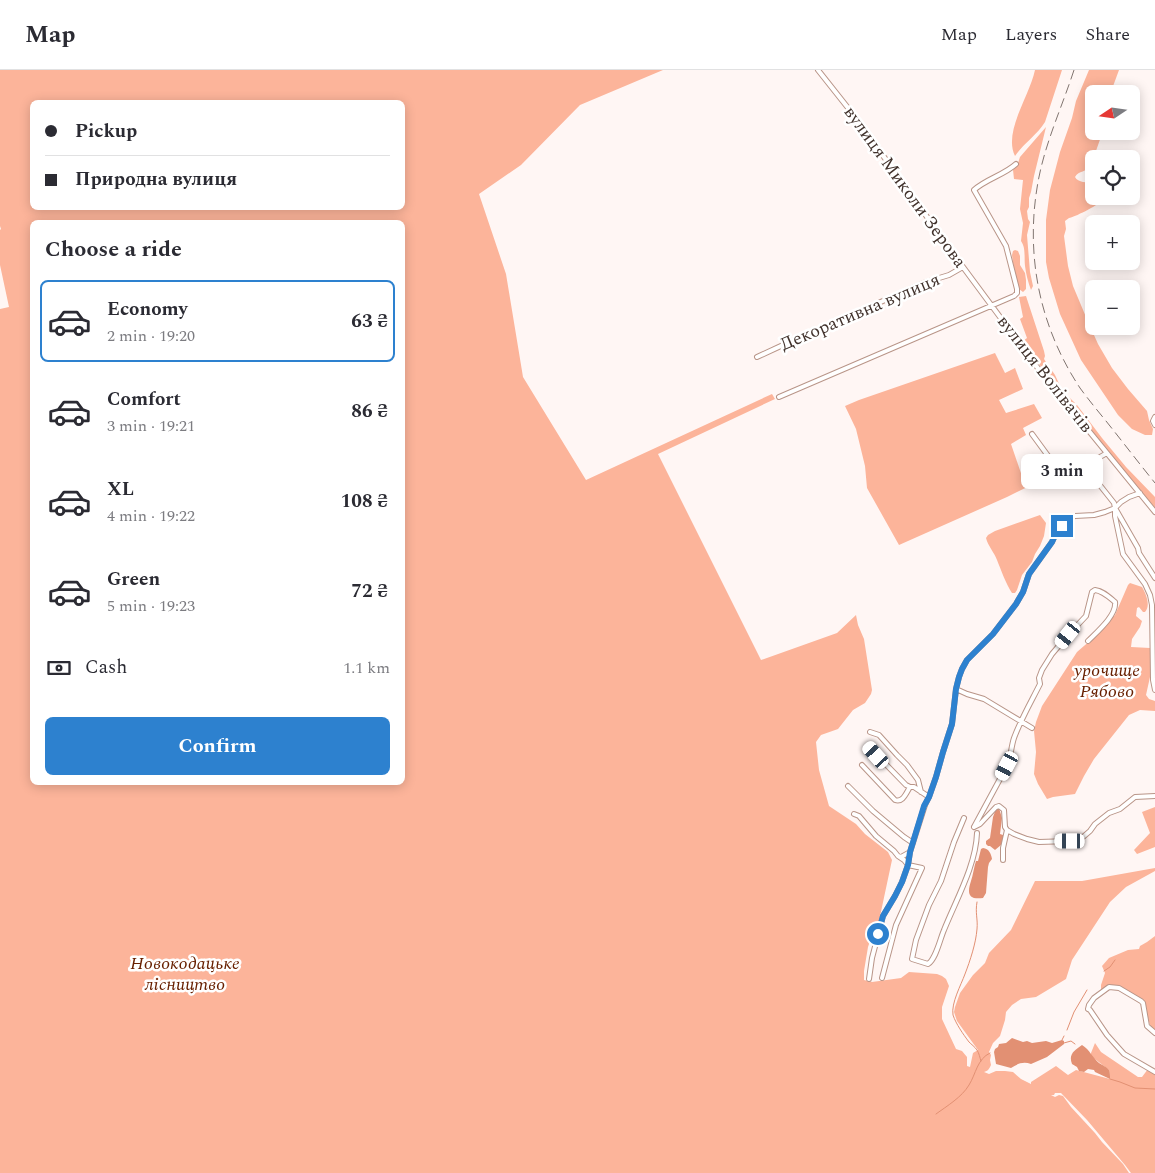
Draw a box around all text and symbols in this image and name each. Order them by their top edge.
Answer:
text: Map [25,17,75,53]
text: Map [941,21,977,48]
text: Layers [1005,21,1057,48]
text: Share [1085,21,1130,48]
north arrow [1085,85,1140,140]
map controls [1085,85,1140,335]
street label: вулиця Миколи Зерова [837,100,973,274]
text: Pickup [75,117,137,146]
button: locate [1085,150,1140,205]
text: Природна вулиця [75,165,237,194]
button: + [1085,215,1140,270]
text: Choose a ride [45,233,182,266]
street label: Декоративна вулиця [776,266,944,358]
button: − [1085,280,1140,335]
text: Economy [107,295,188,324]
icon: car [47,299,92,344]
text: 63 ₴ [351,307,388,336]
street label: вулиця Волівачів [990,309,1100,439]
text: 2 min · 19:20 [107,324,195,348]
text: Comfort [107,385,181,414]
icon: car [47,389,92,434]
text: 86 ₴ [351,397,388,426]
text: 3 min · 19:21 [107,414,195,438]
callout: 3 min [1021,454,1103,488]
text: 3 min [1041,459,1083,483]
text: XL [107,475,134,504]
icon: car [47,479,92,524]
text: 108 ₴ [341,487,388,516]
text: 4 min · 19:22 [107,504,195,528]
route end [1051,515,1073,537]
text: Green [107,565,160,594]
icon: car [47,569,92,614]
text: 72 ₴ [351,577,388,606]
text: 5 min · 19:23 [107,594,195,618]
car [1052,619,1083,651]
text: Cash [85,653,127,682]
icon: cash [45,654,73,682]
text: 1.1 km [343,656,390,680]
park label: урочище Рябово [1073,657,1140,705]
button: Confirm [45,717,390,775]
car [860,739,891,771]
car [993,749,1020,783]
car [1055,834,1085,849]
route start [867,923,889,945]
park label: Новокодацьке лісництво [130,950,240,998]

